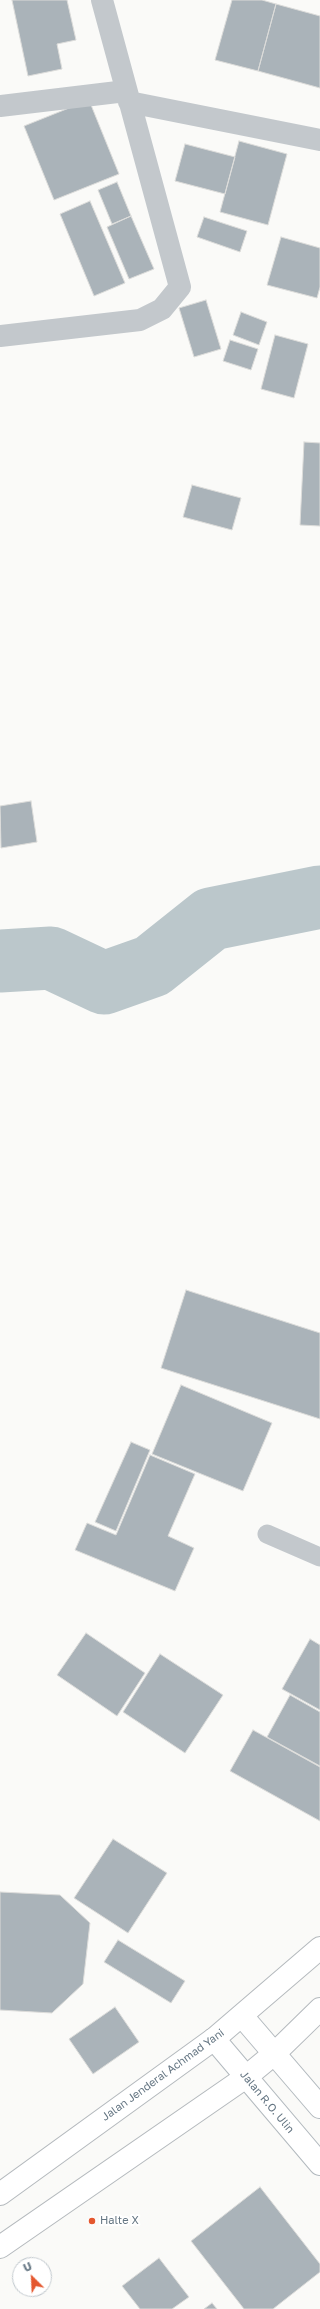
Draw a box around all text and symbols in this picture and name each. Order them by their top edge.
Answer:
street label: Jalan Jenderal Achmad Yani [99,2026,227,2124]
street label: Jalan R.O. Ulin [237,2068,297,2136]
place label: Halte X [100,2214,139,2228]
marker: Halte X [87,2216,97,2226]
north arrow [12,2257,52,2297]
text: U [21,2259,34,2274]

